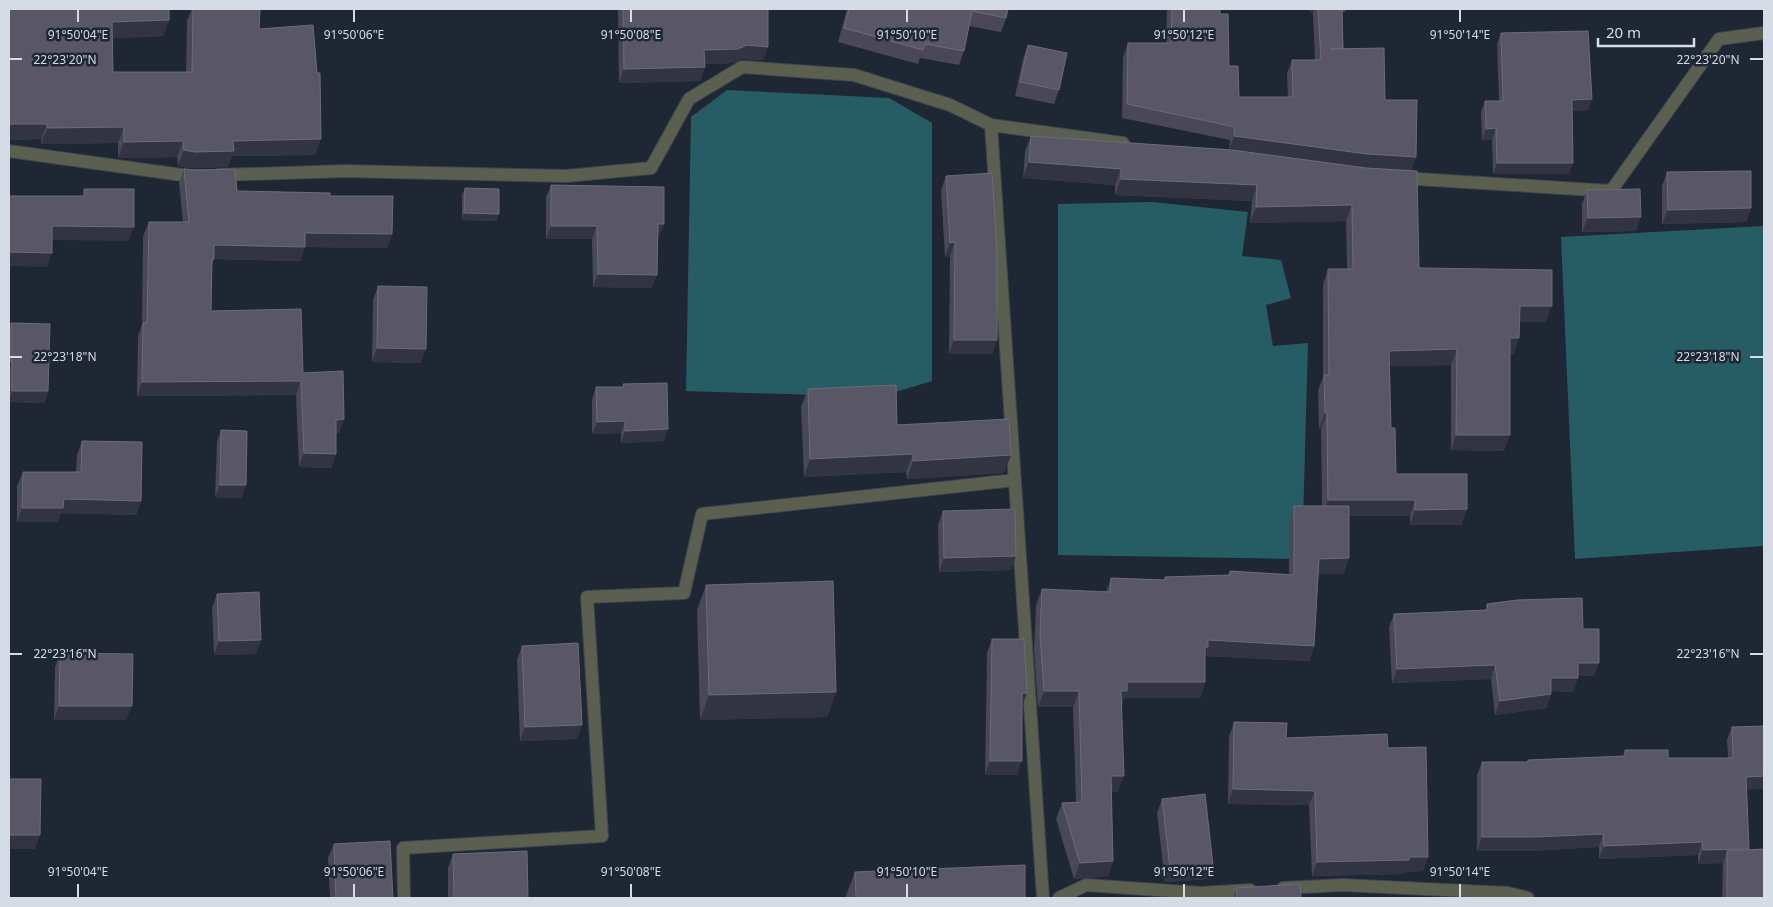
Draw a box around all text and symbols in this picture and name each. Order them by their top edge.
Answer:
scale bar [1598,15,1694,47]
text: 20 m [1606,22,1641,42]
text: 91°50'04"E [48,26,108,43]
text: 91°50'06"E [324,26,384,43]
text: 91°50'08"E [601,26,661,43]
text: 91°50'10"E [877,26,937,43]
text: 91°50'12"E [1154,26,1214,43]
text: 91°50'14"E [1430,26,1490,43]
text: 22°23'20"N [33,51,97,68]
text: 22°23'20"N [1676,51,1740,68]
text: 22°23'18"N [33,348,97,365]
text: 22°23'18"N [1676,348,1740,365]
text: 22°23'16"N [33,645,97,662]
text: 22°23'16"N [1676,645,1740,662]
text: 91°50'04"E [48,863,108,880]
text: 91°50'06"E [324,863,384,880]
text: 91°50'08"E [601,863,661,880]
text: 91°50'10"E [877,863,937,880]
text: 91°50'12"E [1154,863,1214,880]
text: 91°50'14"E [1430,863,1490,880]

